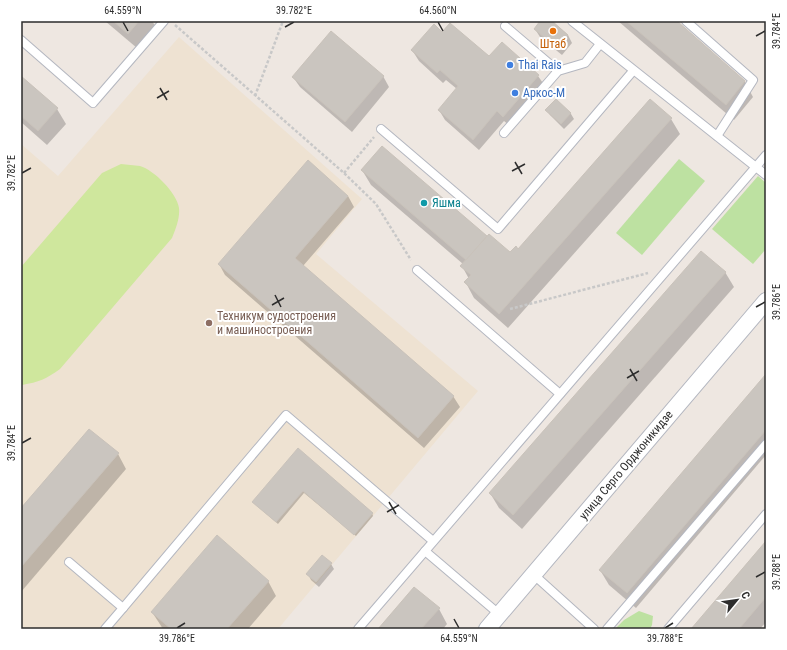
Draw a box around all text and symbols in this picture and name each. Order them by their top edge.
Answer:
text: 64.559°N [104,5,142,16]
text: 39.782°E [276,5,312,16]
text: 64.560°N [419,5,457,16]
text: 39.784°E [771,13,782,49]
marker: Штаб [548,26,558,36]
place label: Штаб [540,37,566,51]
place label: Thai Rais [518,58,562,72]
marker: Thai Rais [505,60,515,70]
place label: Аркос-М [523,86,565,100]
marker: Аркос-М [510,88,520,98]
text: 39.782°E [6,155,17,191]
place label: Яшма [432,196,461,210]
marker: Яшма [419,198,429,208]
text: 39.786°E [771,284,782,320]
place label: Техникум судостроения и машиностроения [217,309,336,337]
marker: Техникум судостроения и машиностроения [204,318,214,328]
street label: улица Серго Орджоникидзе [576,407,676,522]
text: 39.784°E [6,425,17,461]
text: 39.788°E [771,554,782,590]
north arrow [717,580,757,620]
text: С [738,589,753,601]
text: 39.786°E [159,633,195,644]
text: 64.559°N [440,633,478,644]
text: 39.788°E [647,633,683,644]

